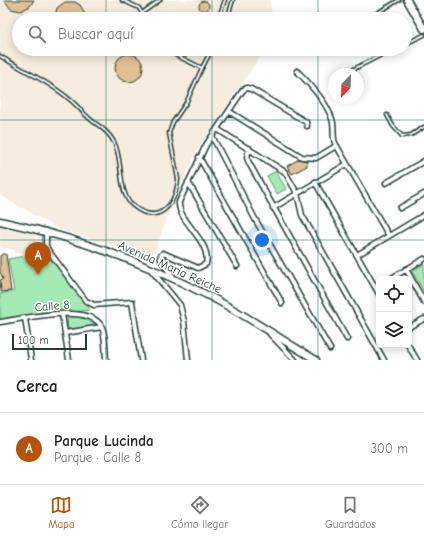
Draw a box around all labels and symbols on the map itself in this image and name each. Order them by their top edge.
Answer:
north arrow [328,68,364,104]
your location [252,230,272,250]
street label: Avenida María Reiche [116,238,224,296]
pin: A [25,242,51,275]
street label: Calle 8 [34,298,70,314]
scale bar [12,332,87,351]

